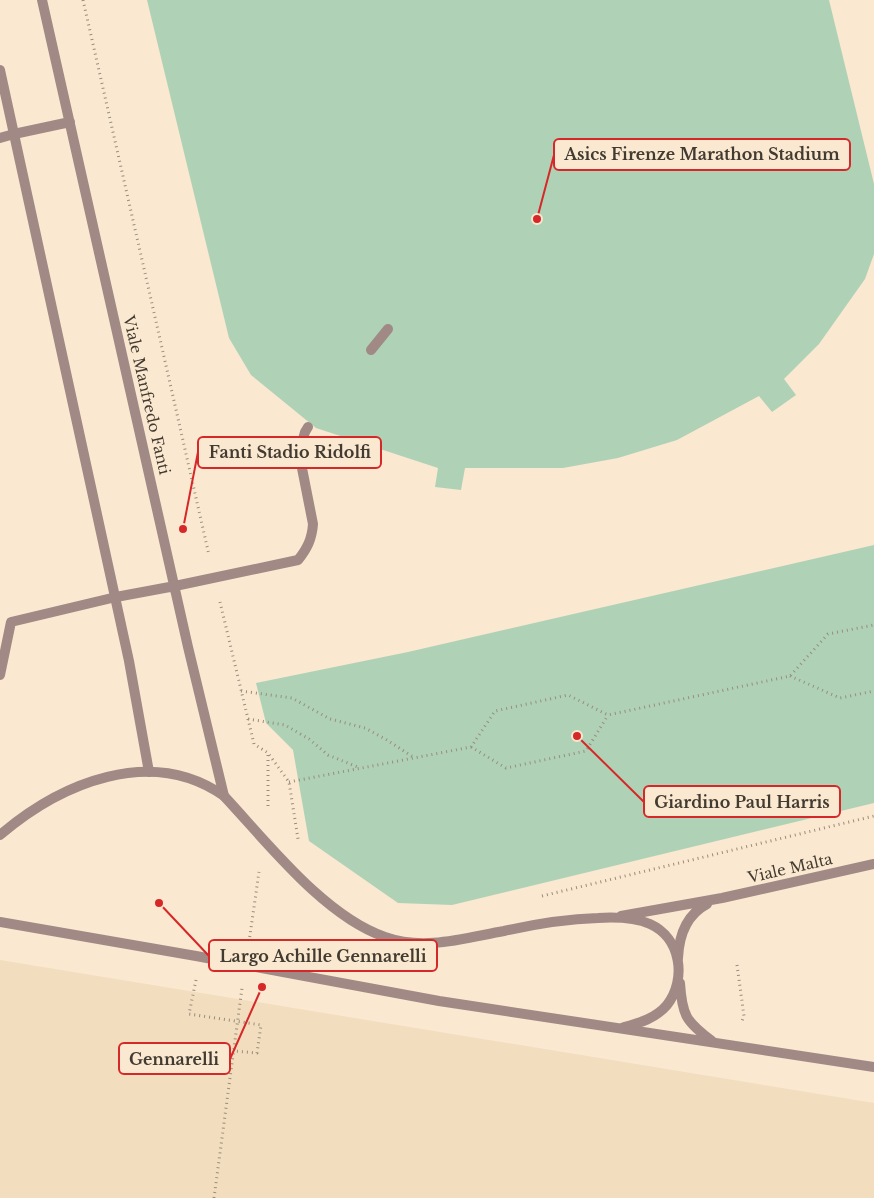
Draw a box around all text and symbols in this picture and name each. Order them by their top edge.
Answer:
callout: Asics Firenze Marathon Stadium [554,139,850,170]
text: Asics Firenze Marathon Stadium [563,144,840,164]
street label: Viale Manfredo Fanti [119,313,175,476]
callout: Fanti Stadio Ridolfi [198,437,381,468]
text: Fanti Stadio Ridolfi [209,442,371,462]
callout: Giardino Paul Harris [644,786,840,817]
text: Giardino Paul Harris [654,792,830,812]
street label: Viale Malta [745,849,835,887]
callout: Largo Achille Gennarelli [209,940,437,971]
text: Largo Achille Gennarelli [219,946,427,966]
callout: Gennarelli [119,1043,230,1074]
text: Gennarelli [129,1049,219,1069]

